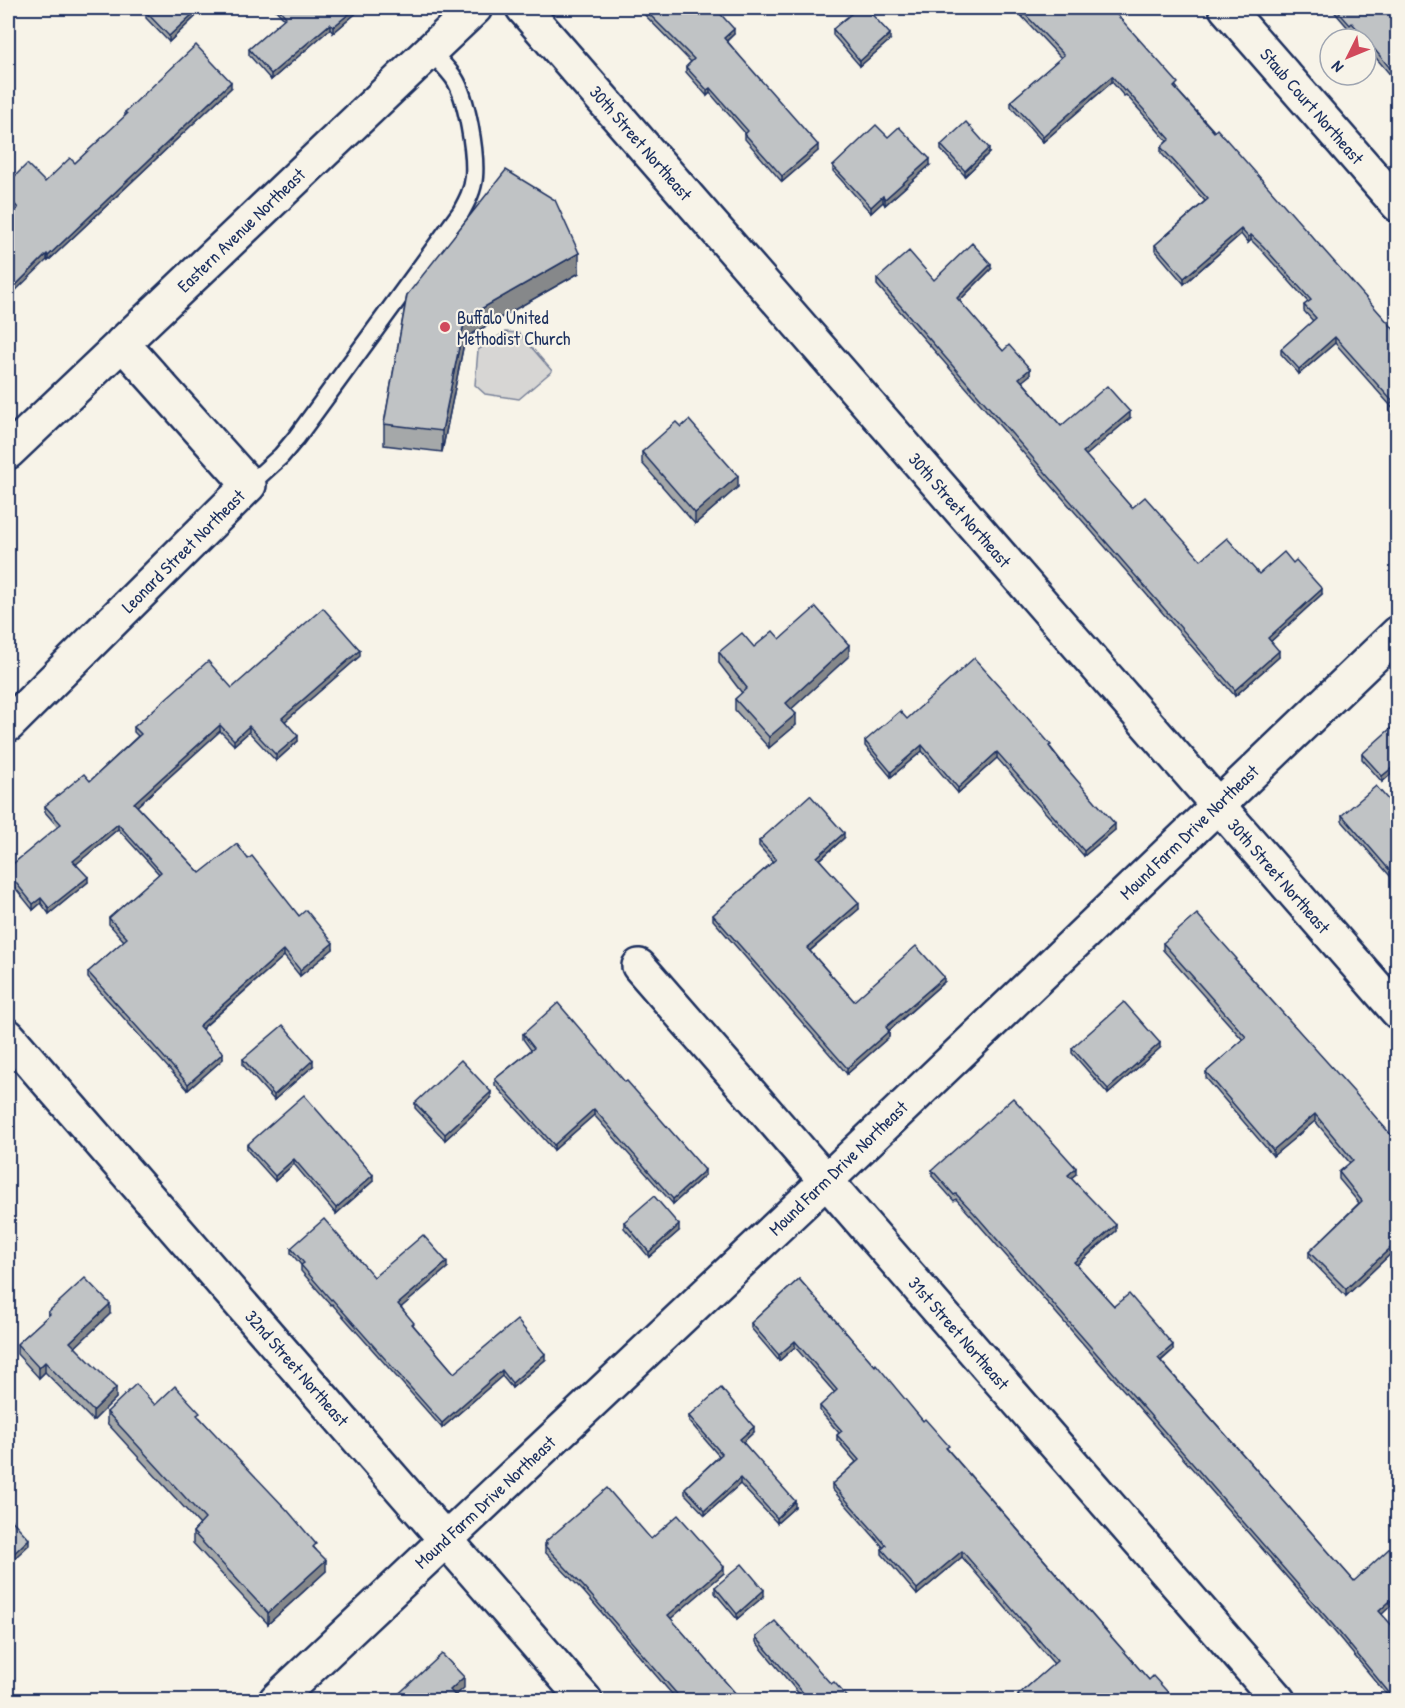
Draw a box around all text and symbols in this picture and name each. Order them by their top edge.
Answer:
north arrow [1318,27,1378,87]
street label: Staub Court Northeast [1256,44,1368,168]
street label: 30th Street Northeast [584,80,698,206]
street label: Eastern Avenue Northeast [171,162,311,298]
place label: Buffalo United Methodist Church [457,305,571,351]
marker: Buffalo United Methodist Church [438,320,452,334]
street label: 30th Street Northeast [903,447,1017,573]
street label: Leonard Street Northeast [116,483,251,618]
street label: Mound Farm Drive Northeast [1114,758,1265,905]
street label: 30th Street Northeast [1222,813,1336,939]
street label: Mound Farm Drive Northeast [763,1094,914,1241]
street label: 31st Street Northeast [903,1271,1016,1396]
street label: 32nd Street Northeast [239,1304,355,1432]
street label: Mound Farm Drive Northeast [409,1429,562,1574]

